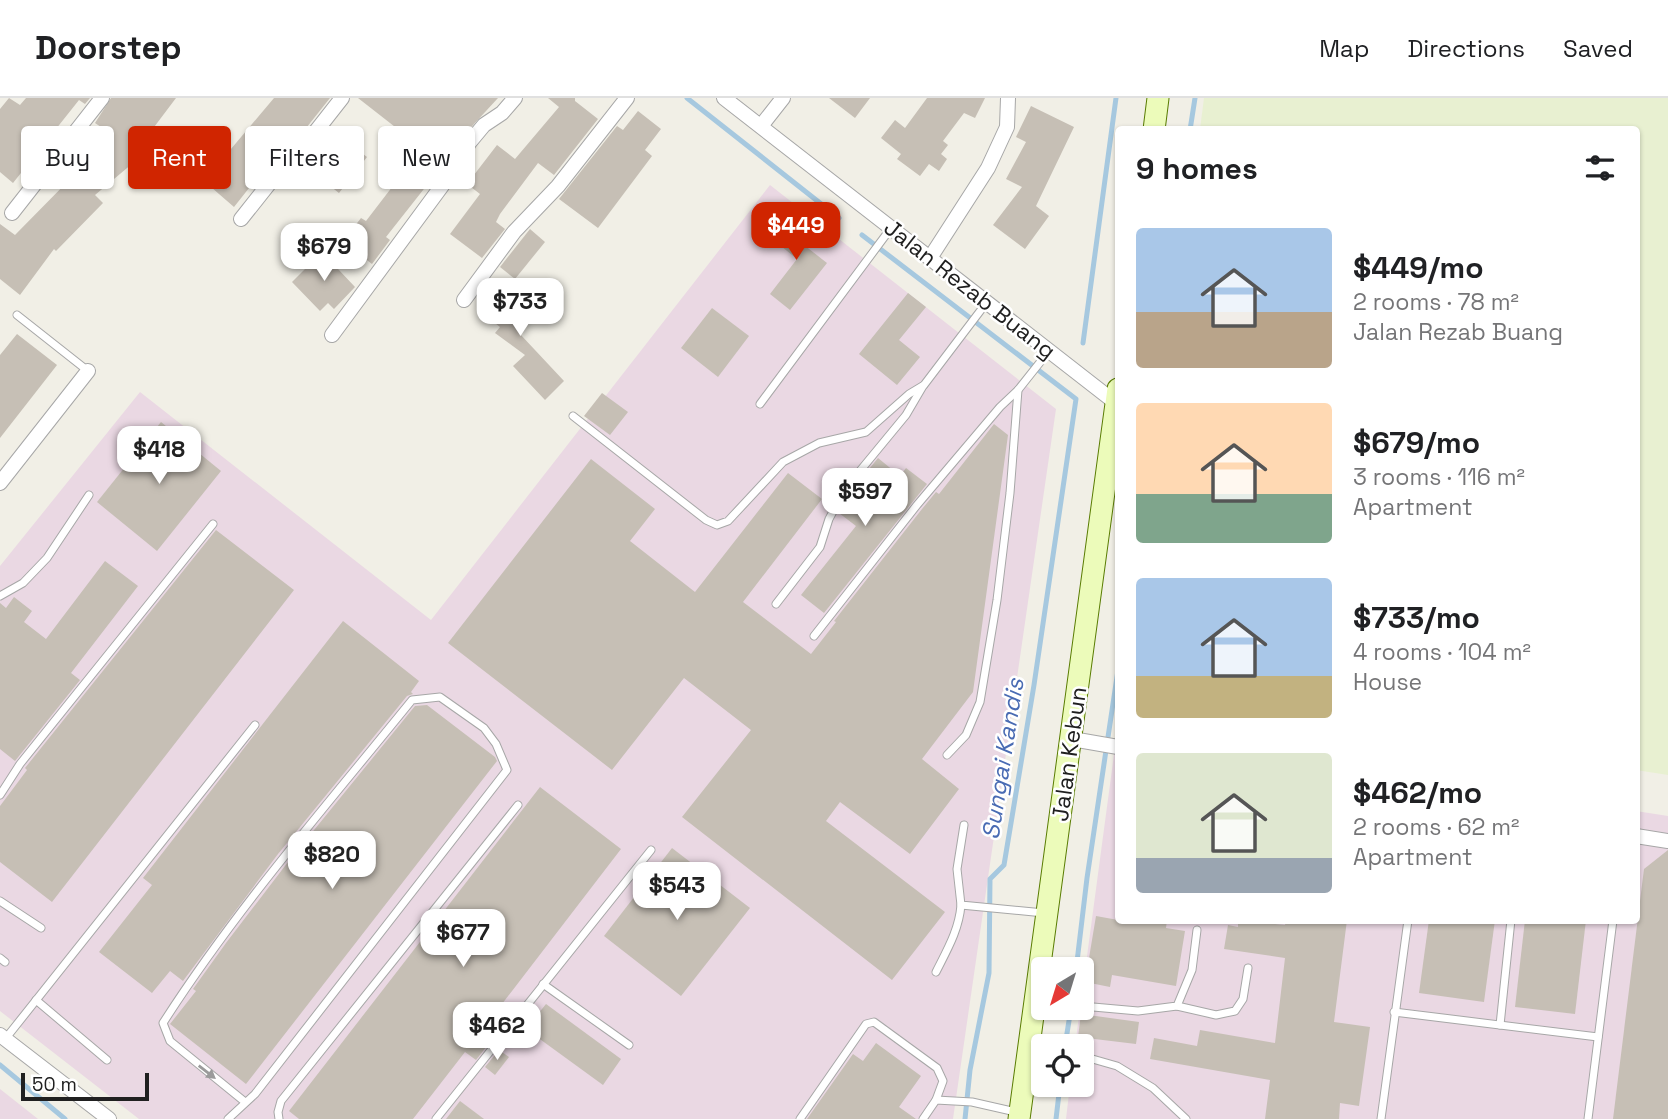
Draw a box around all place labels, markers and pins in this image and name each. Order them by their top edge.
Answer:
pin: $449 [755,202,837,262]
pin: $679 [283,223,365,283]
pin: $733 [479,278,561,338]
pin: $418 [118,426,200,486]
pin: $597 [824,468,906,528]
pin: $820 [291,832,373,891]
pin: $543 [636,862,718,922]
pin: $677 [422,910,504,969]
pin: $462 [456,1002,538,1062]

